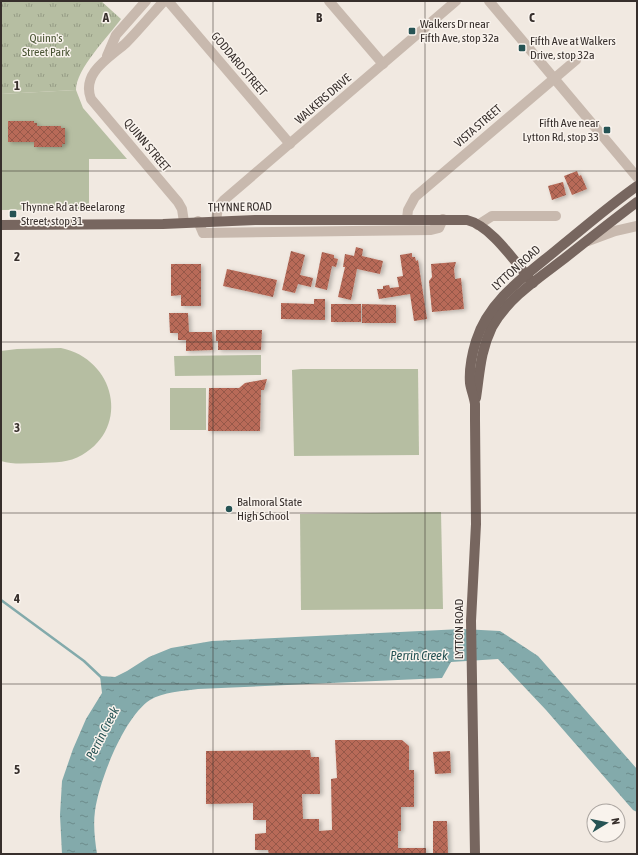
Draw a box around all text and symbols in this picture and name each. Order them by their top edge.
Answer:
text: A [102,10,110,25]
text: B [316,10,323,25]
text: C [529,10,535,25]
place label: Walkers Dr near Fifth Ave, stop 32a [420,17,499,45]
marker: Walkers Dr near Fifth Ave, stop 32a [407,26,417,36]
street label: GODDARD STREET [208,29,270,99]
park label: Quinn's Street Park [22,31,71,59]
place label: Fifth Ave at Walkers Drive, stop 32a [530,34,616,62]
marker: Fifth Ave at Walkers Drive, stop 32a [517,43,527,53]
street label: WALKERS DRIVE [292,71,354,127]
text: 1 [14,78,20,93]
street label: VISTA STREET [451,101,505,150]
street label: QUINN STREET [121,116,174,175]
place label: Fifth Ave near Lytton Rd, stop 33 [523,116,599,144]
marker: Fifth Ave near Lytton Rd, stop 33 [602,125,612,135]
street label: THYNNE ROAD [208,199,272,215]
place label: Thynne Rd at Beelarong Street, stop 31 [21,200,126,228]
marker: Thynne Rd at Beelarong Street, stop 31 [8,209,18,219]
street label: LYTTON ROAD [489,242,543,294]
text: 2 [14,249,20,264]
text: 3 [14,420,20,435]
place label: Balmoral State High School [237,495,302,523]
marker: Balmoral State High School [224,504,234,514]
text: 4 [13,591,20,606]
street label: LYTTON ROAD [452,598,466,659]
water label: Perrin Creek [390,648,448,663]
water label: Perrin Creek [83,704,122,762]
text: 5 [14,762,20,777]
north arrow [586,803,626,843]
text: N [609,817,622,826]

